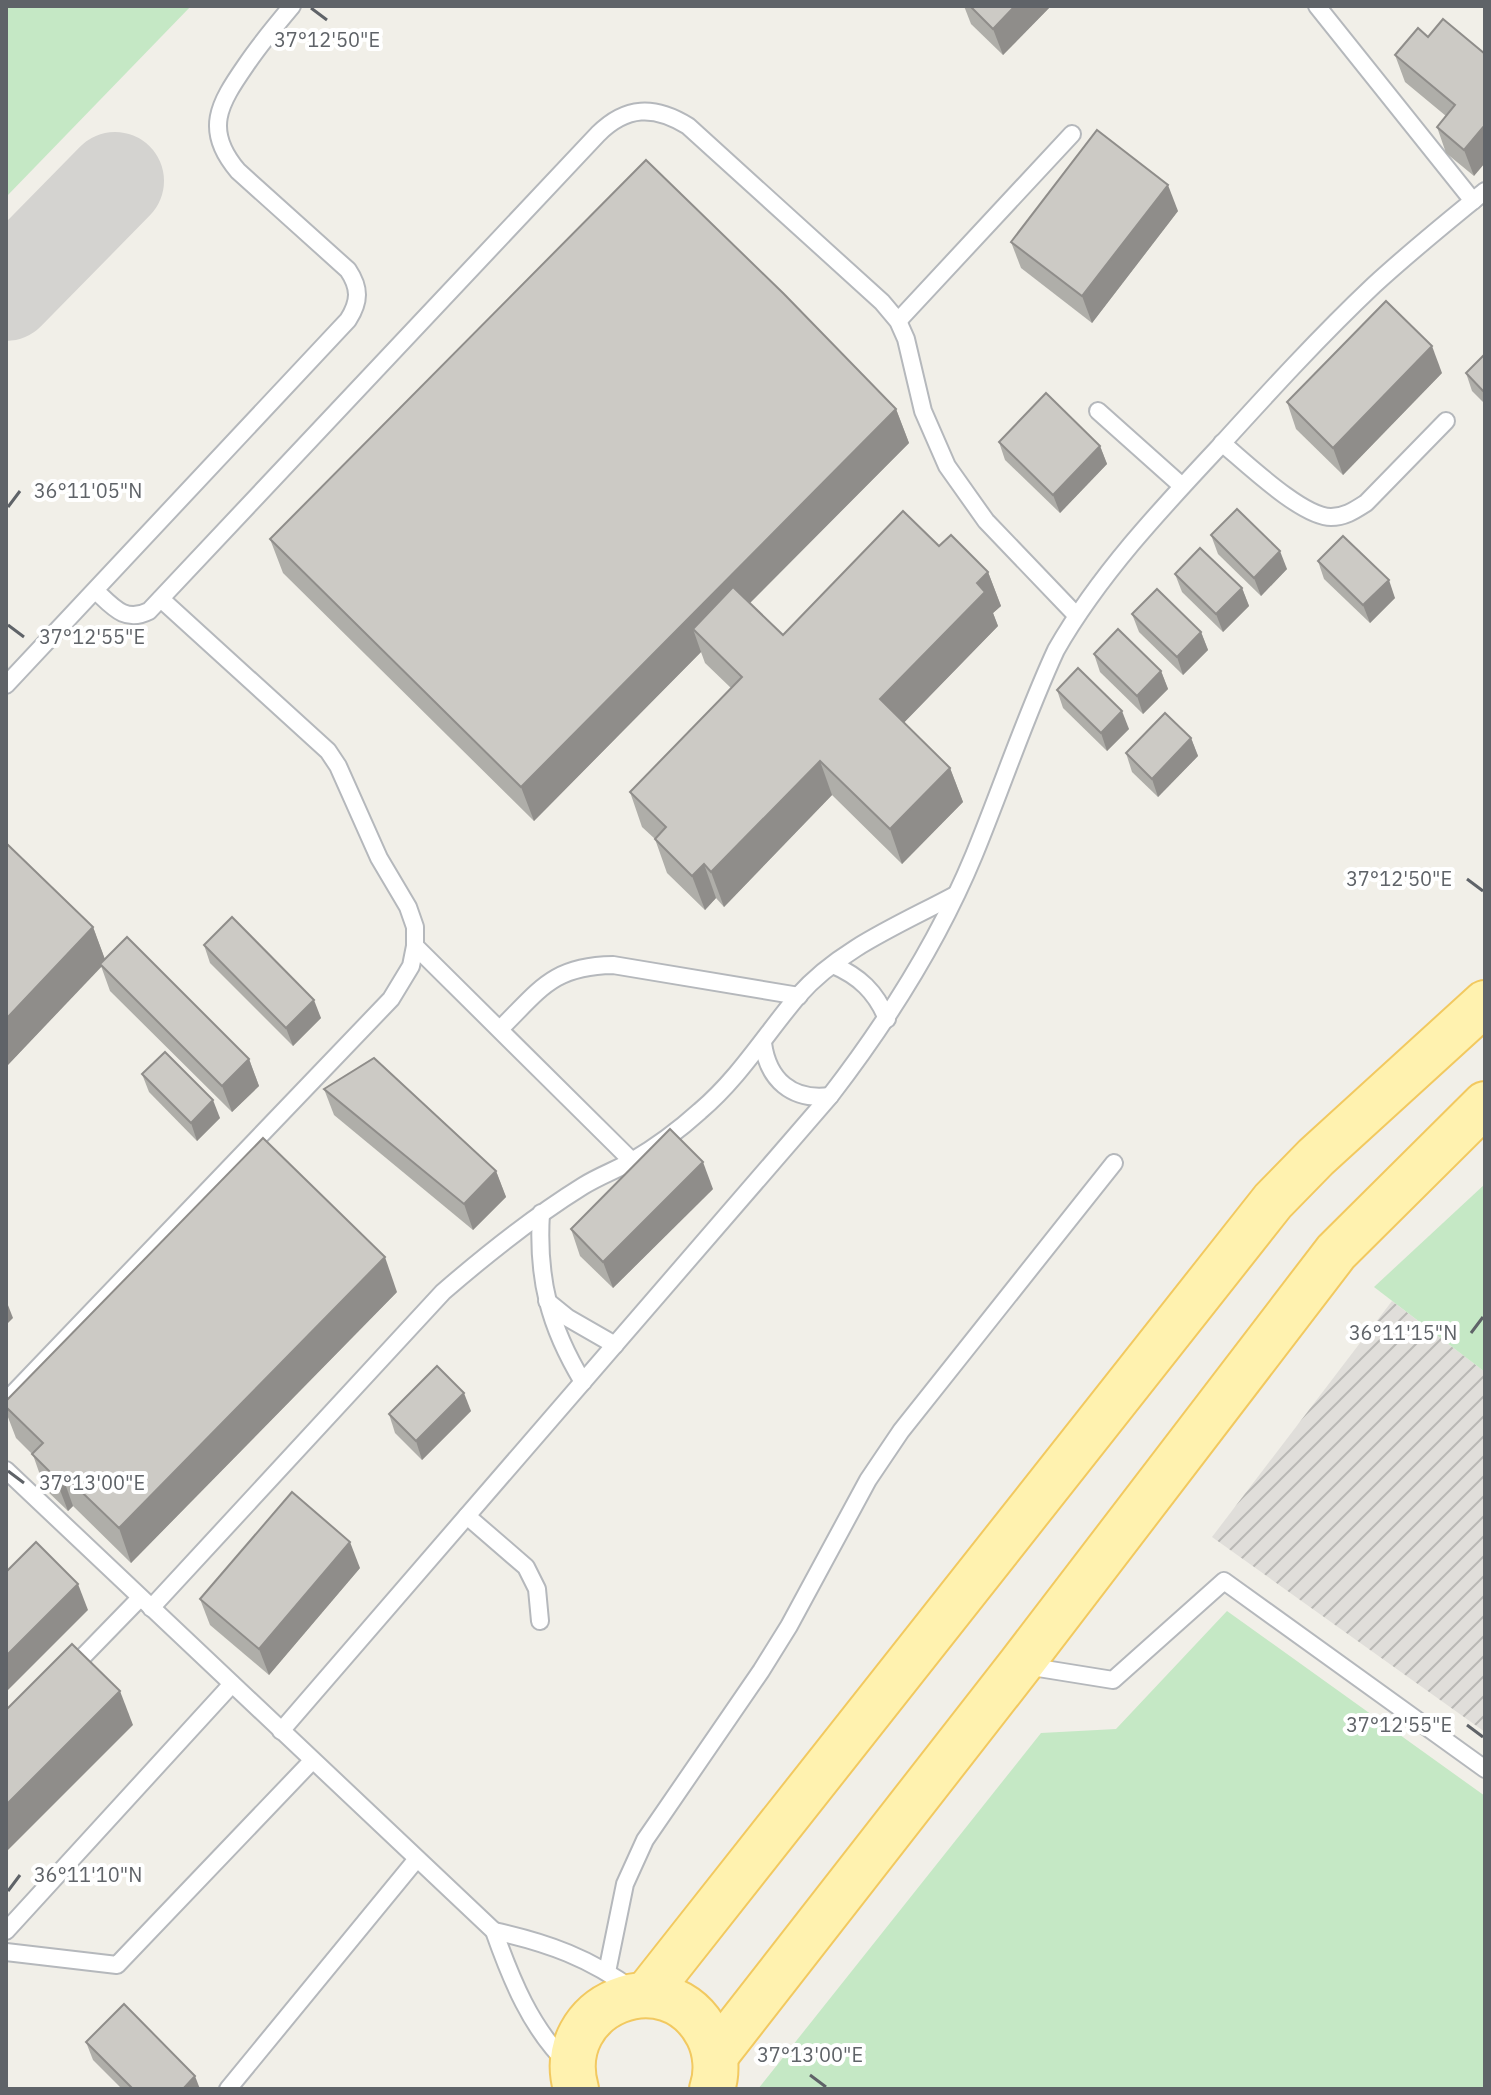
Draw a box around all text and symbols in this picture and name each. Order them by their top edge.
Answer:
text: 37°12'50"E [274,26,380,53]
text: 36°11'05"N [34,477,142,504]
text: 37°12'55"E [39,623,145,650]
text: 37°12'50"E [1346,865,1452,892]
text: 36°11'15"N [1349,1319,1457,1346]
text: 37°13'00"E [39,1469,145,1496]
text: 37°12'55"E [1346,1711,1452,1738]
text: 36°11'10"N [34,1861,142,1888]
text: 37°13'00"E [757,2041,863,2068]

